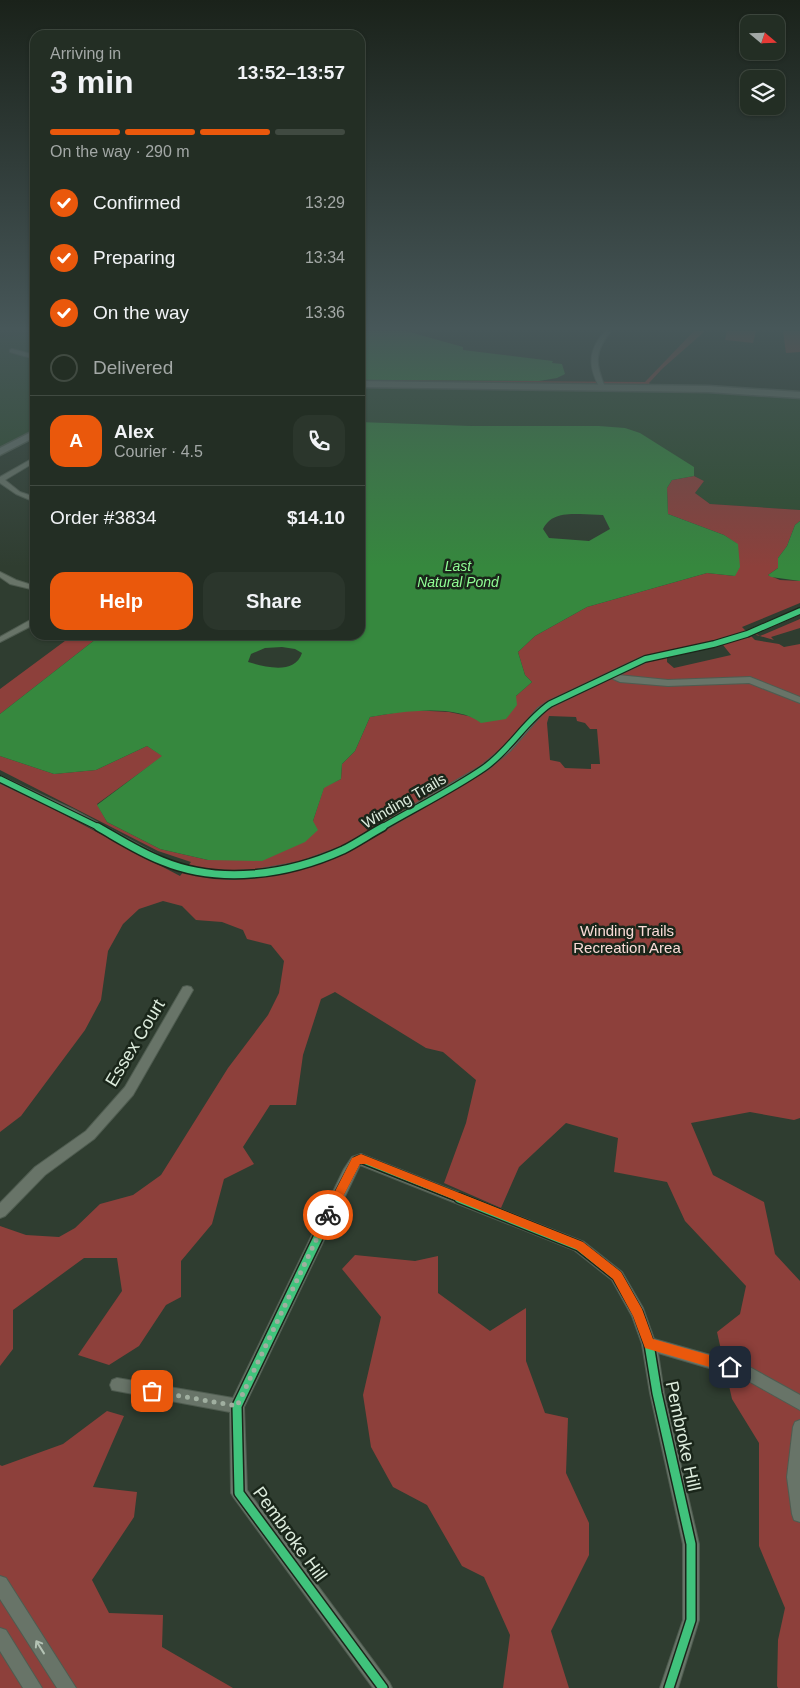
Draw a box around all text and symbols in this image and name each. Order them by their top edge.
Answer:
north arrow [740,15,785,60]
map controls [740,15,785,115]
text: Arriving in [50,45,121,62]
text: 13:52–13:57 [237,62,345,83]
text: 3 min [50,64,134,100]
button: layers [740,70,785,115]
text: On the way · 290 m [50,143,190,160]
icon: check [50,189,78,217]
text: Confirmed [93,192,181,213]
text: 13:29 [305,194,345,211]
icon: check [50,244,78,272]
text: Preparing [93,247,175,268]
text: 13:34 [305,249,345,266]
icon: check [50,299,78,327]
text: On the way [93,302,189,323]
text: 13:36 [305,304,345,321]
text: Delivered [93,357,173,378]
button: phone [293,415,345,467]
text: Alex [114,421,154,442]
text: A [69,430,83,451]
text: Courier · 4.5 [114,443,203,460]
text: Order #3834 [50,507,157,528]
text: $14.10 [287,507,345,528]
water label: Last Natural Pond [417,558,500,590]
button: Help [50,572,193,630]
button: Share [203,572,345,630]
street label: Winding Trails [359,770,449,831]
park label: Winding Trails Recreation Area [573,922,681,956]
street label: Essex Court [101,996,169,1090]
courier [303,1190,353,1240]
icon: bike [314,1201,342,1229]
pin [709,1346,751,1388]
icon: home [716,1353,744,1381]
pin [131,1370,173,1412]
icon: bag [138,1377,166,1405]
street label: Pembroke Hill [662,1379,704,1493]
street label: Pembroke Hill [249,1483,331,1585]
one-way arrow [35,1640,46,1654]

